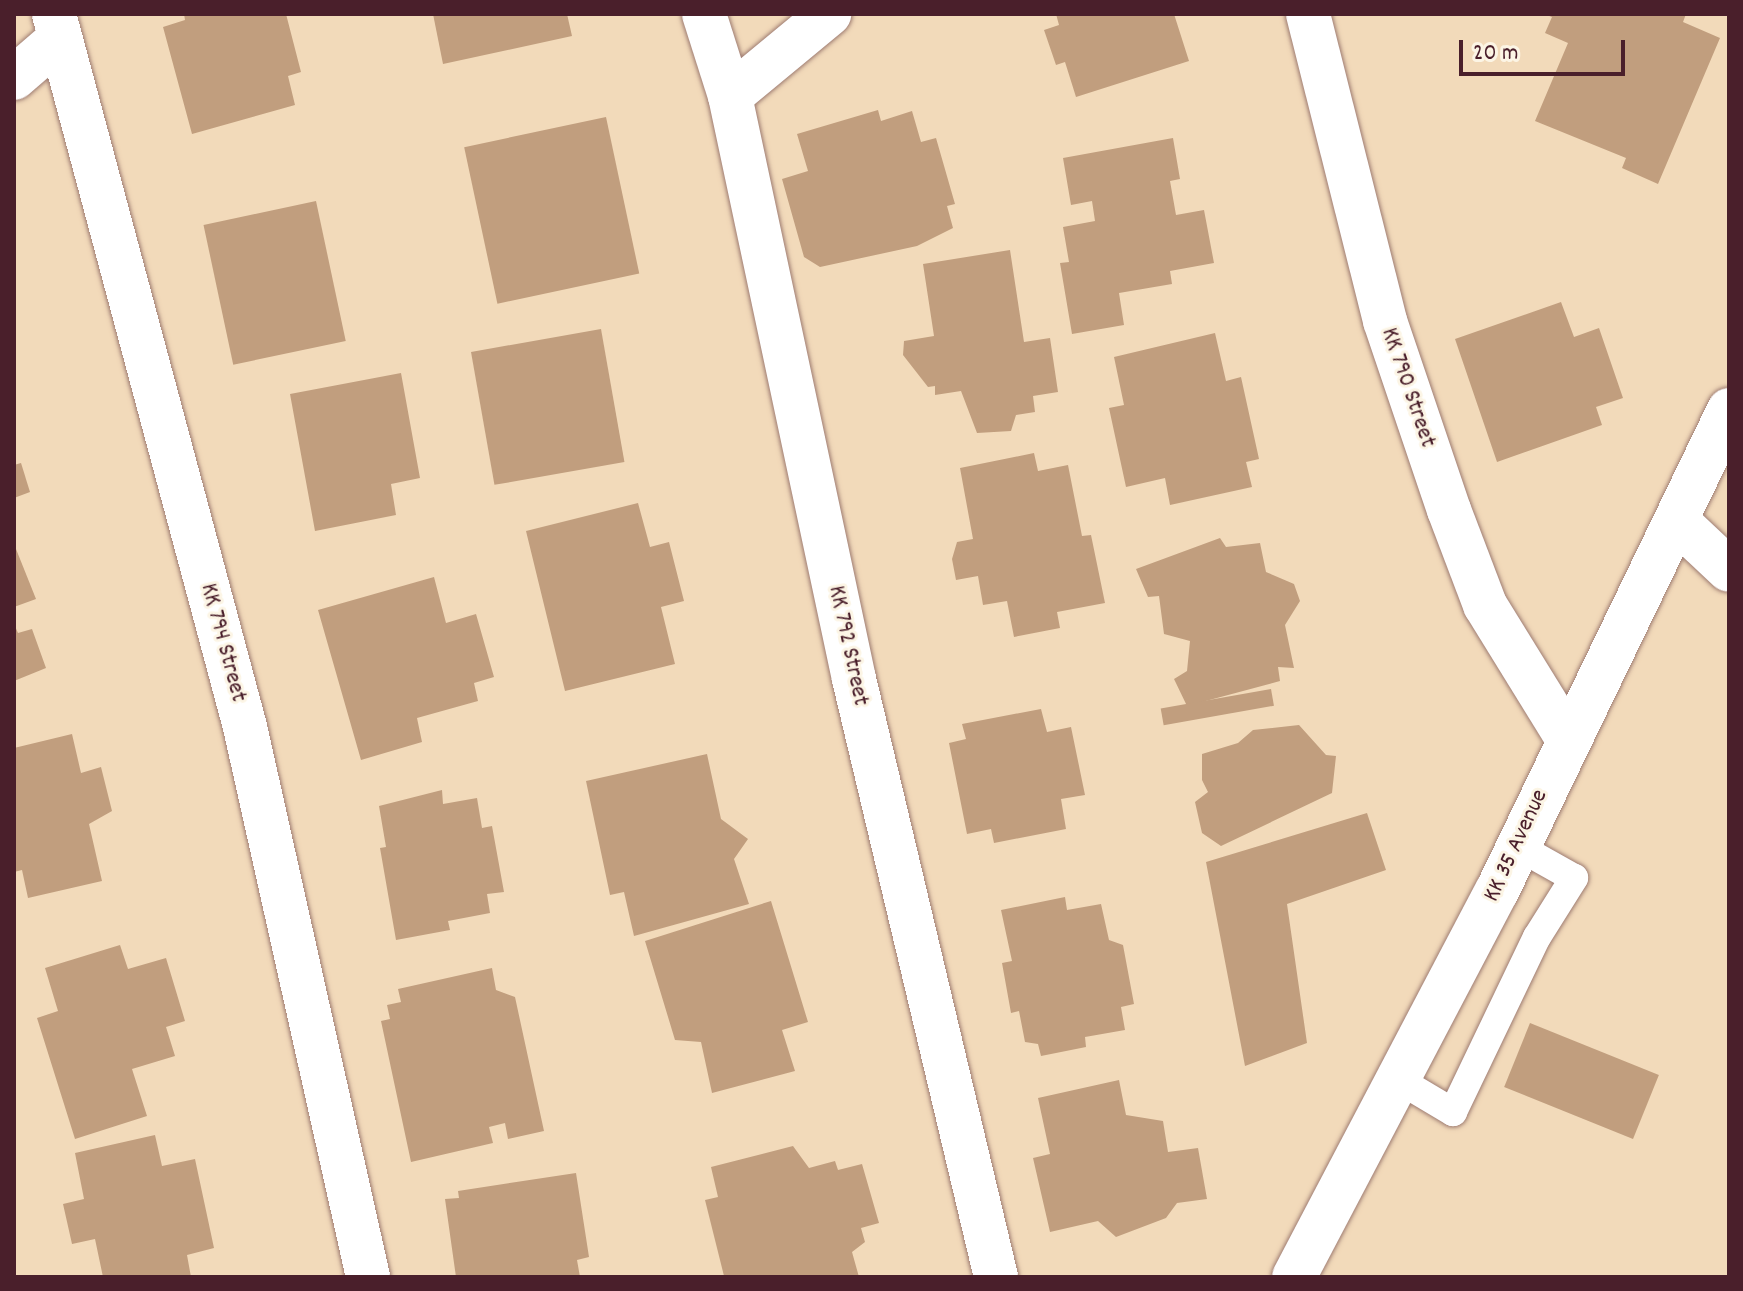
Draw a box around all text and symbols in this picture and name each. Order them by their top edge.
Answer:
scale bar [1463,24,1629,74]
text: 20 m [1473,37,1519,71]
street label: KK 790 Street [1373,324,1441,452]
street label: KK 794 Street [192,581,252,705]
street label: KK 792 Street [820,583,874,709]
street label: KK 35 Avenue [1478,785,1556,907]

